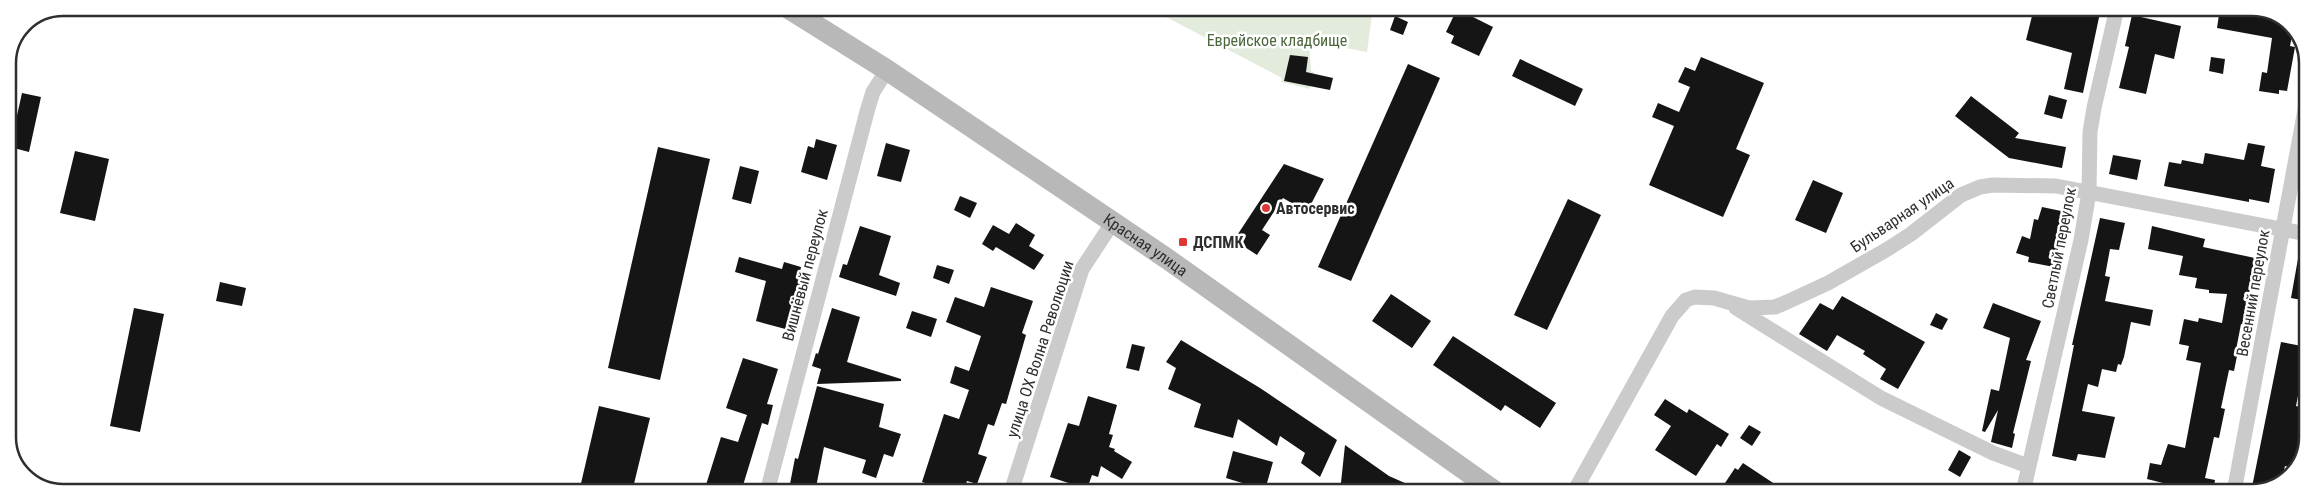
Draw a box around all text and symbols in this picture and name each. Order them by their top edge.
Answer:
park label: Еврейское кладбище [1207,31,1347,50]
street label: Бульварная улица [1847,173,1957,257]
street label: Светлый переулок [2038,186,2080,310]
place label: Автосервис [1276,199,1355,218]
marker: Автосервис [1260,202,1272,214]
street label: Вишнёвый переулок [778,207,832,343]
street label: Красная улица [1100,209,1192,280]
street label: Весенний переулок [2232,228,2274,358]
place label: ДСПМК [1193,233,1244,252]
marker: ДСПМК [1177,236,1189,248]
street label: улица ОХ Волна Революции [1002,258,1078,440]

